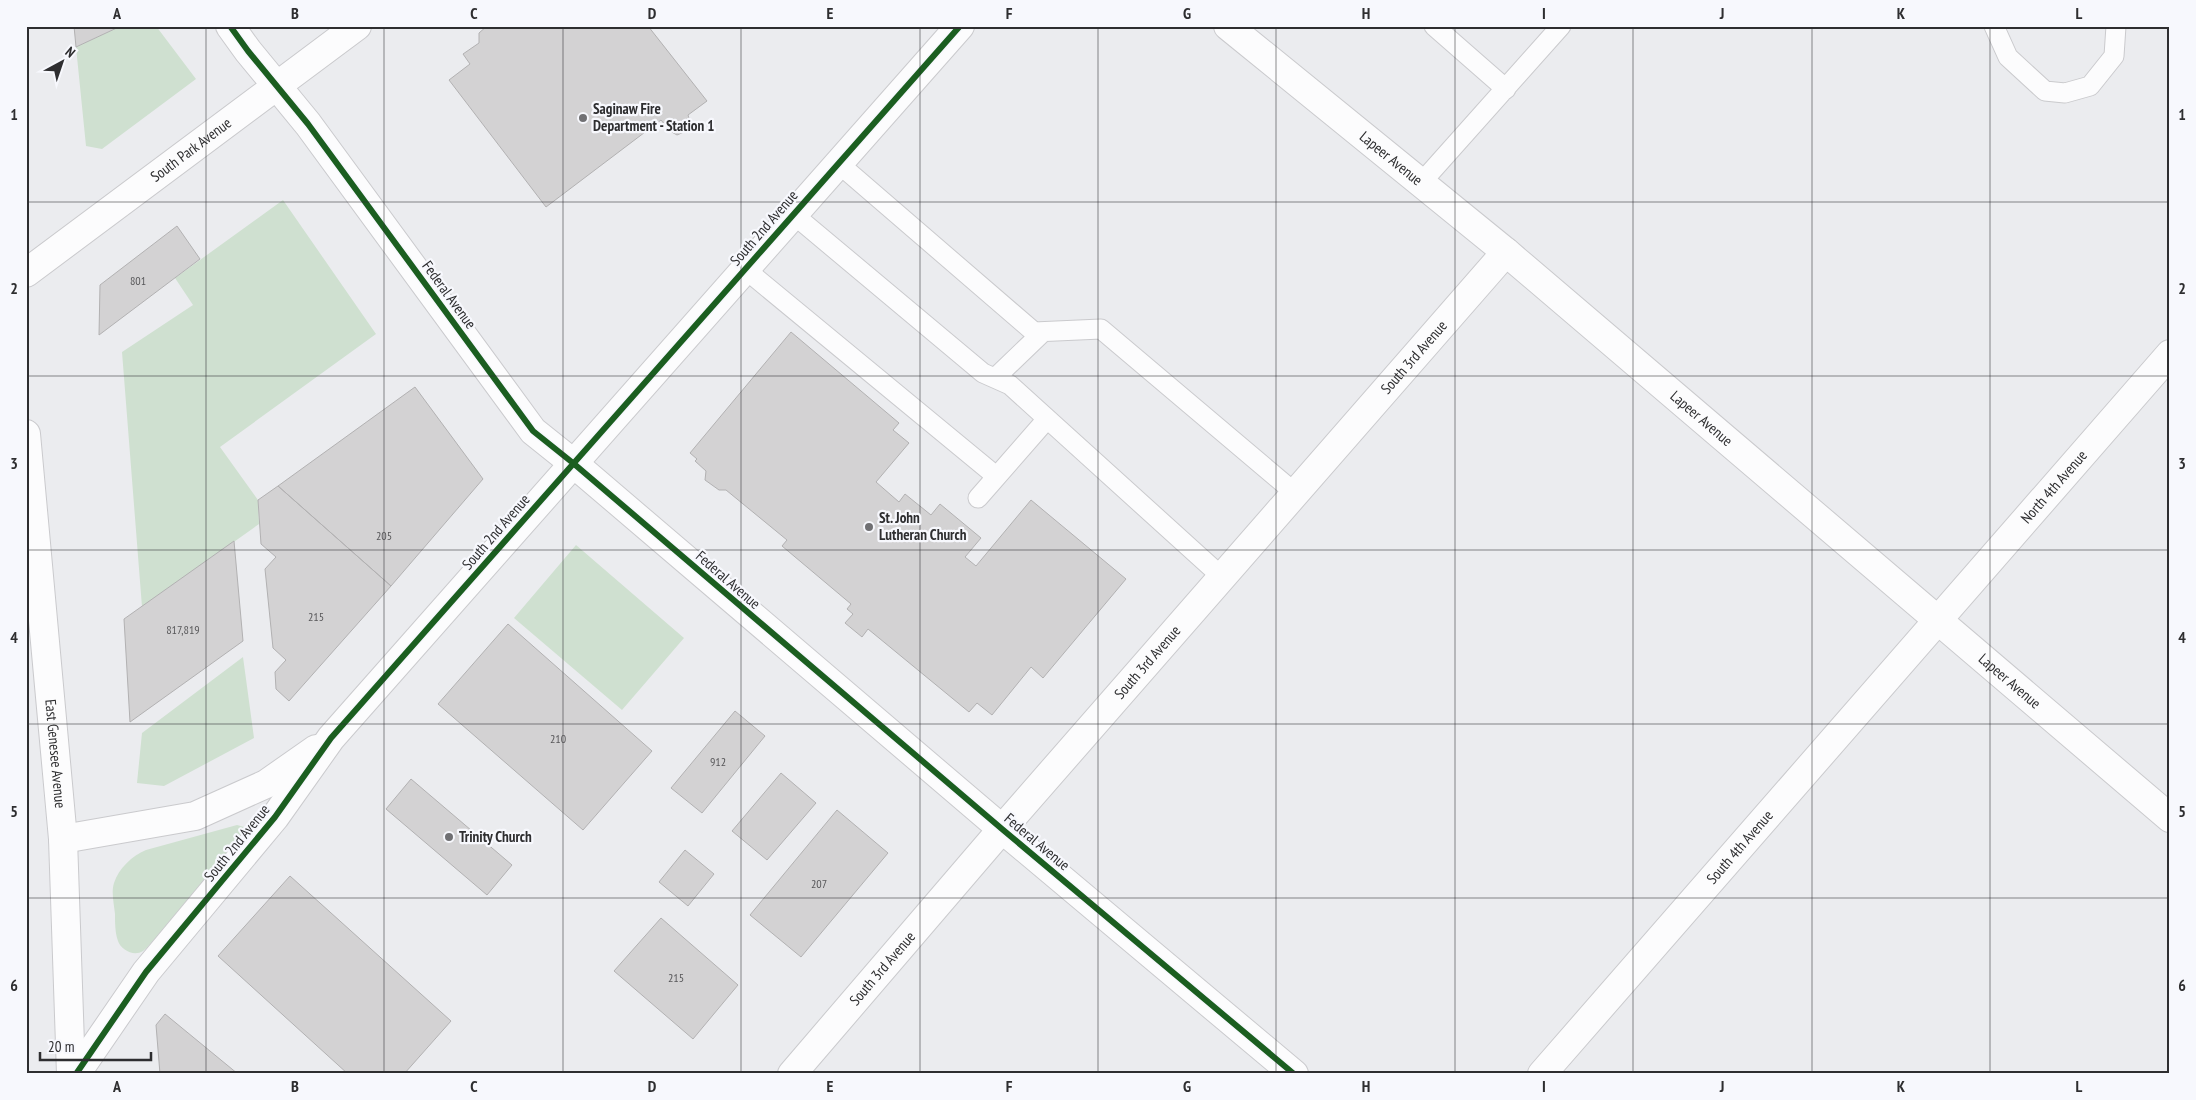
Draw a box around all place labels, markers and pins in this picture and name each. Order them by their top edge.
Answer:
place label: Saginaw Fire Department - Station 1 [593,99,715,135]
marker: Saginaw Fire Department - Station 1 [577,112,589,124]
place label: St. John Lutheran Church [879,508,967,544]
marker: St. John Lutheran Church [863,521,875,533]
place label: Trinity Church [459,827,532,846]
marker: Trinity Church [443,831,455,843]

